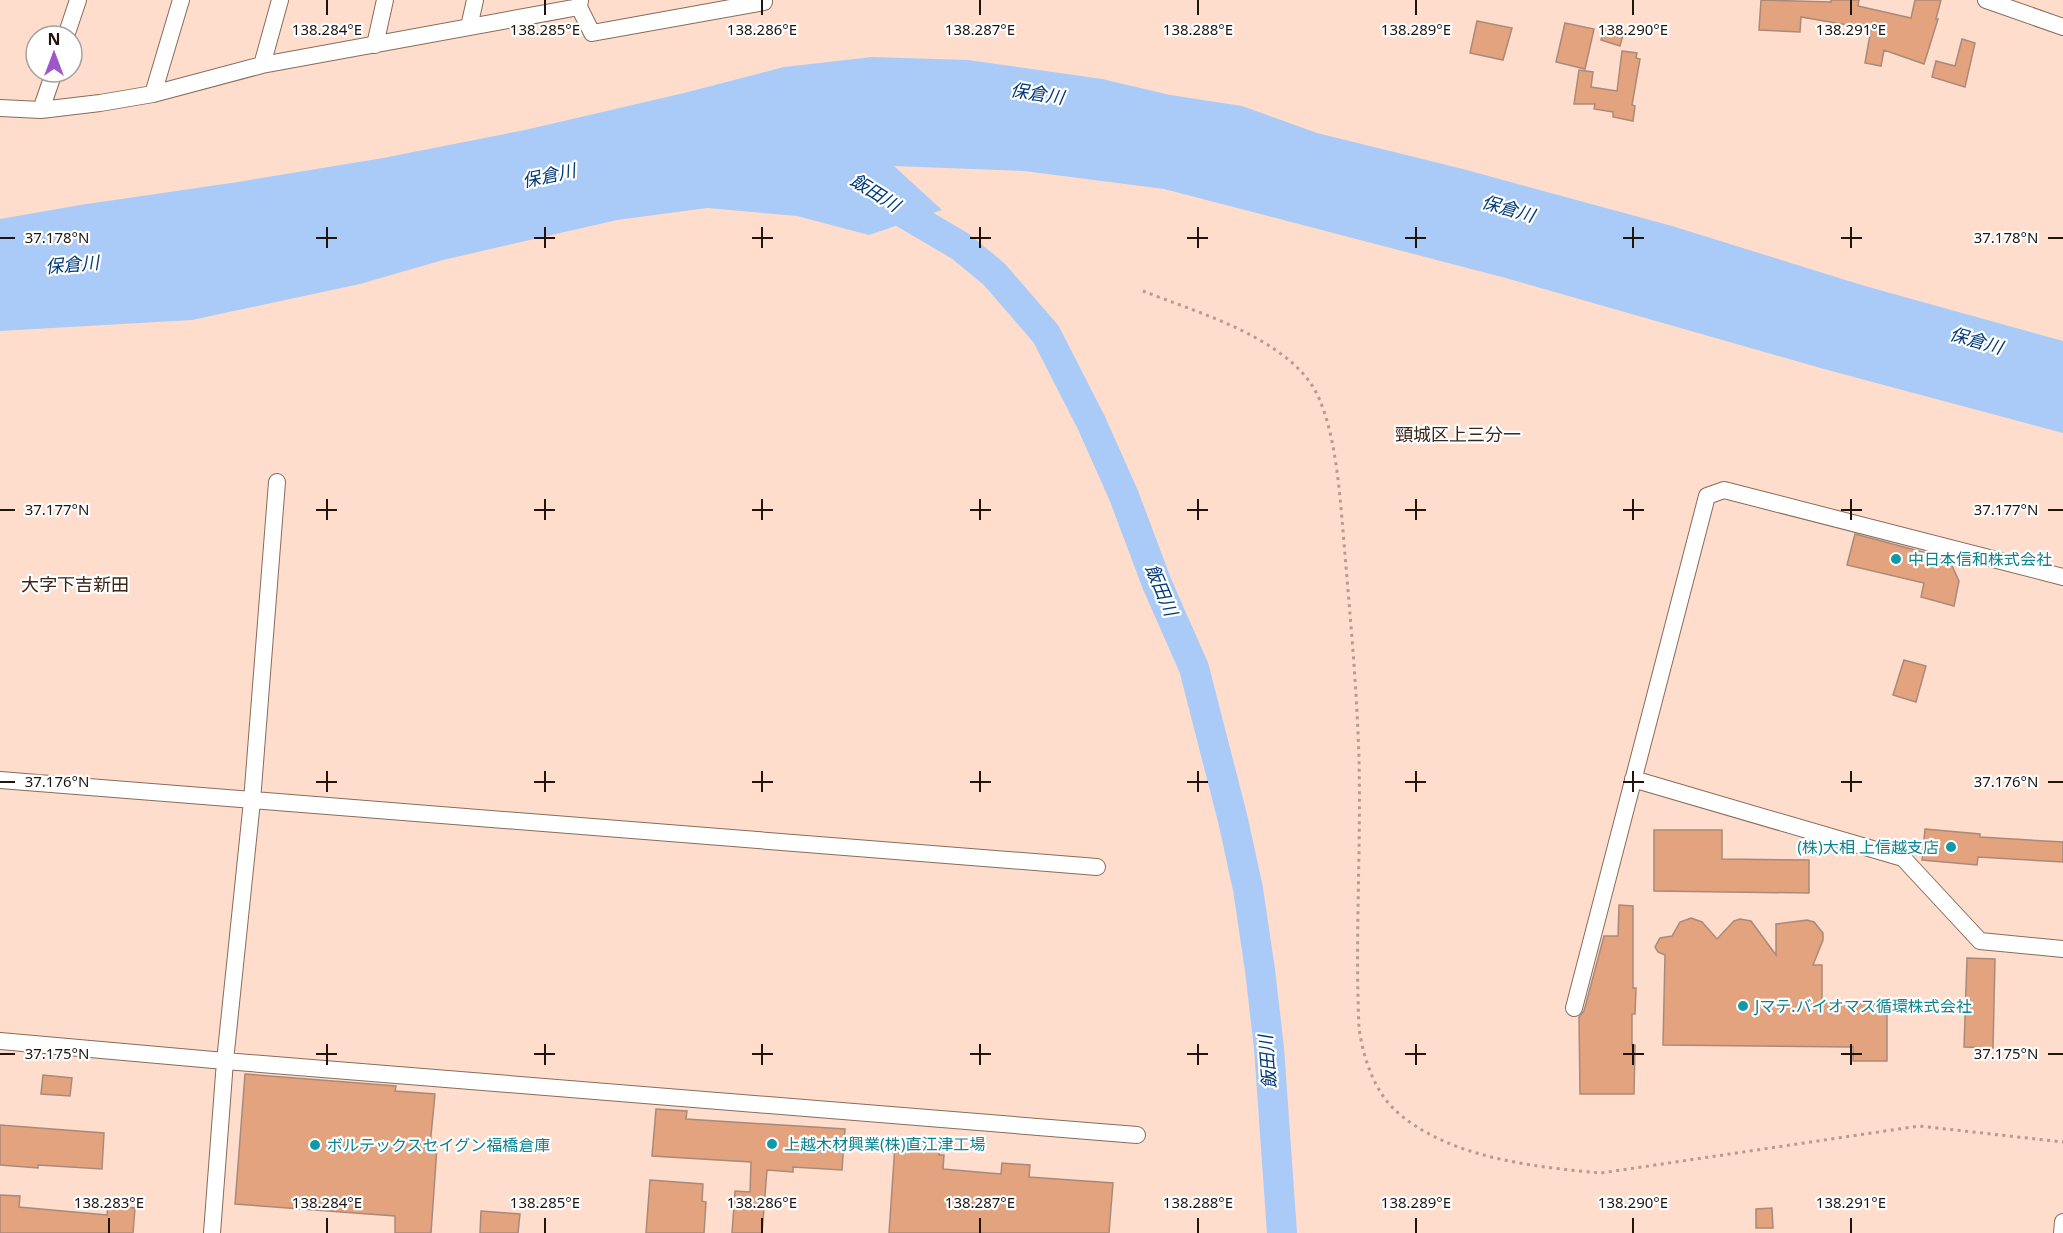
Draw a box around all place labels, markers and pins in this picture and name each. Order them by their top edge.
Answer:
place label: 中日本信和株式会社 [1908,548,2052,570]
marker: 中日本信和株式会社 [1889,552,1903,566]
place label: (株)大相 上信越支店 [1797,836,1939,858]
marker: (株)大相 上信越支店 [1944,840,1958,854]
place label: Jマテ.バイオマス循環株式会社 [1753,995,1972,1017]
marker: Jマテ.バイオマス循環株式会社 [1736,999,1750,1013]
place label: 上越木材興業(株)直江津工場 [784,1133,986,1155]
place label: ボルテックスセイグン福橋倉庫 [327,1134,550,1156]
marker: 上越木材興業(株)直江津工場 [765,1137,779,1151]
marker: ボルテックスセイグン福橋倉庫 [308,1138,322,1152]

